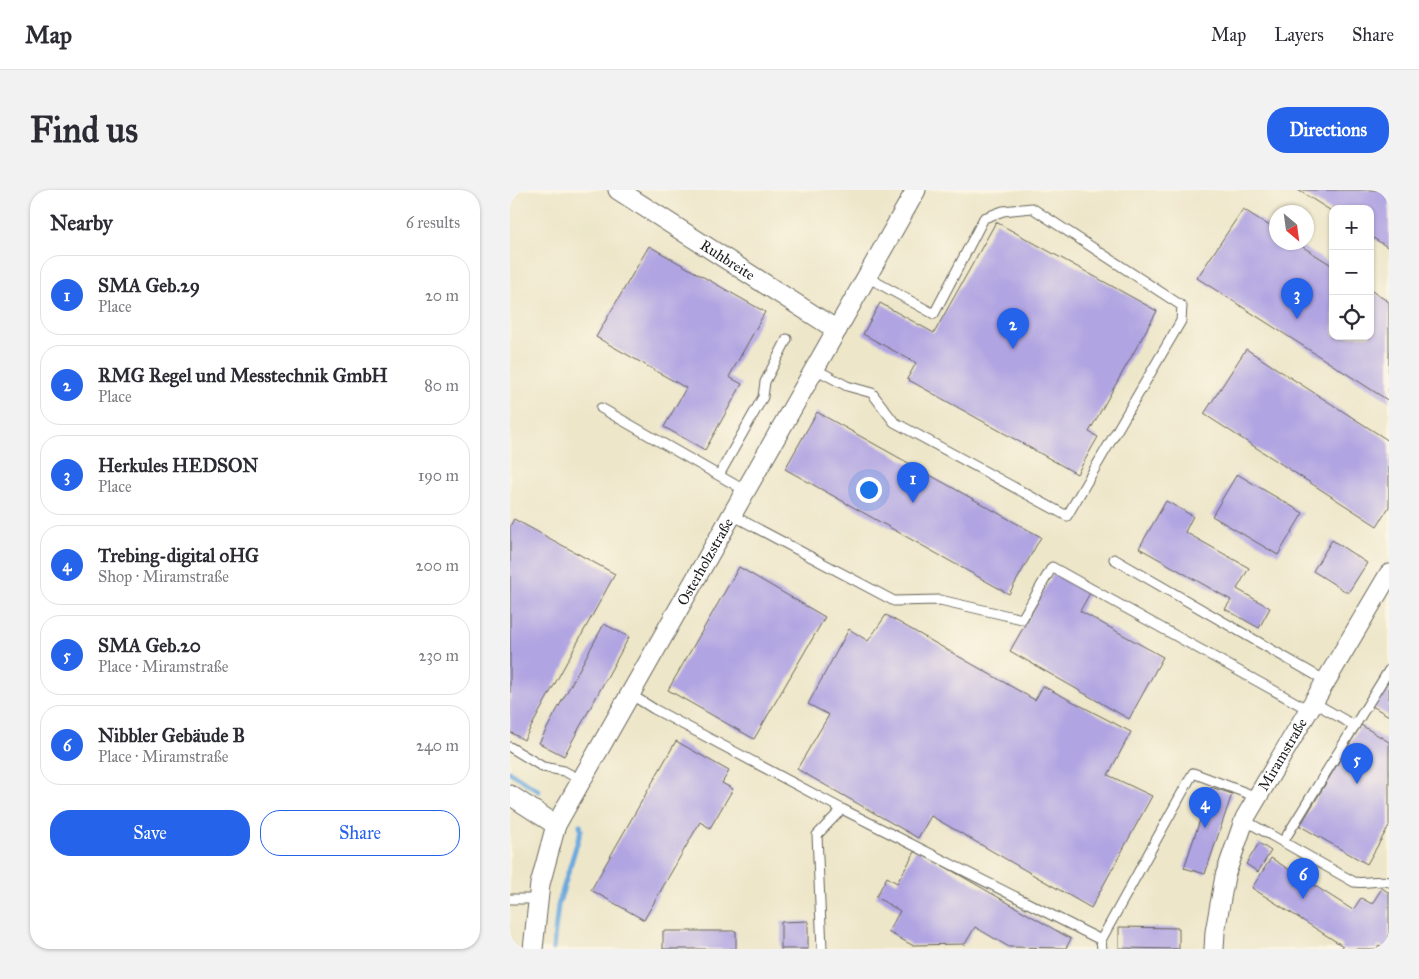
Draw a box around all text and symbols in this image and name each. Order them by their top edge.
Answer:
text: Map [25,20,72,50]
text: Map [1211,24,1246,46]
text: Layers [1274,24,1324,46]
text: Share [1352,24,1394,46]
button: Directions [1267,107,1389,153]
text: Find us [30,109,138,152]
north arrow [1269,205,1314,250]
map controls [1329,205,1374,340]
button: + [1329,205,1374,250]
text: Nearby [50,210,113,236]
text: 6 results [406,213,460,232]
street label: Ruhbreite [697,236,758,284]
button: − [1329,250,1374,295]
text: SMA Geb.29 [98,274,200,297]
pin: 3 [1281,278,1313,319]
text: 1 [64,286,70,305]
text: 20 m [425,286,459,305]
button: locate [1329,295,1374,340]
text: Place [98,297,132,316]
pin: 2 [997,308,1029,349]
text: RMG Regel und Messtechnik GmbH [98,364,388,387]
text: 2 [63,376,71,395]
text: 80 m [424,376,459,395]
text: Place [98,387,132,406]
text: Herkules HEDSON [98,454,258,477]
pin: 1 [897,462,929,503]
text: 3 [64,466,70,485]
text: 190 m [418,466,459,485]
text: Place [98,477,132,496]
your location [856,477,882,503]
street label: Osterholzstraße [673,515,737,609]
text: Trebing-digital oHG [98,544,259,567]
text: 4 [63,556,71,575]
text: 200 m [416,556,459,575]
text: Shop · Miramstraße [98,567,229,586]
text: SMA Geb.20 [98,634,201,657]
text: 5 [63,646,71,665]
text: 230 m [419,646,459,665]
text: Place · Miramstraße [98,657,228,676]
street label: Miramstraße [1254,715,1311,794]
text: Nibbler Gebäude B [98,724,245,747]
text: 6 [63,736,71,755]
text: 240 m [416,736,459,755]
pin: 5 [1341,743,1373,784]
text: Place · Miramstraße [98,747,228,766]
pin: 4 [1189,787,1221,828]
button: Save [50,810,250,856]
button: Share [260,810,460,856]
pin: 6 [1287,858,1319,899]

